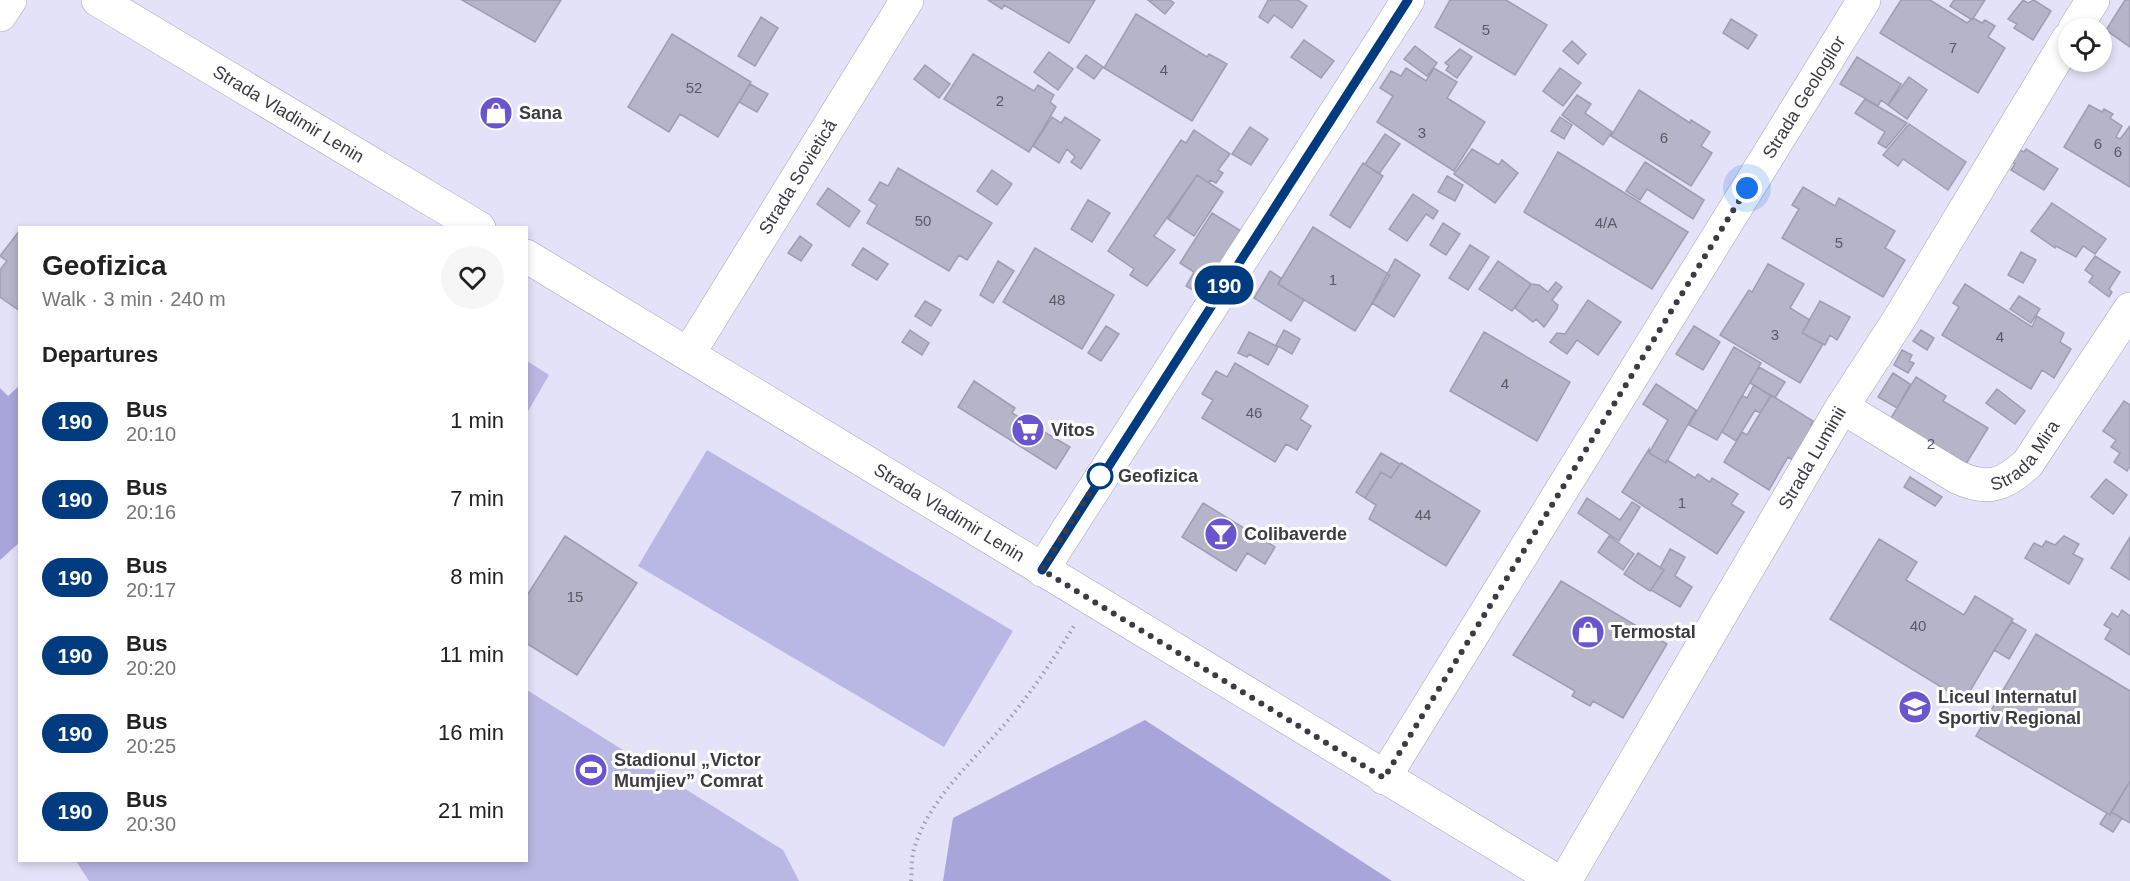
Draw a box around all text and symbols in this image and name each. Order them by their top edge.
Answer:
map controls [2058,18,2112,72]
button: locate [2058,18,2112,72]
house number: 5 [1482,21,1490,38]
street label: Strada Geologilor [1759,32,1849,162]
house number: 7 [1949,39,1957,56]
street label: Strada Vladimir Lenin [209,61,368,167]
house number: 4 [1160,61,1168,78]
house number: 52 [686,79,702,96]
house number: 2 [996,92,1004,109]
shop icon: Sana [478,95,514,131]
place label: Sana [519,103,563,123]
street label: Strada Sovietică [755,115,841,238]
house number: 3 [1418,124,1426,141]
house number: 6 [1660,129,1668,146]
house number: 6 [2094,135,2102,152]
house number: 6 [2114,143,2122,160]
your location [1732,173,1762,203]
house number: 50 [915,212,931,229]
house number: 4/A [1595,214,1617,231]
house number: 5 [1835,234,1843,251]
button: heart [441,246,504,309]
text: Geofizica [42,250,166,281]
line badge: 190 [1190,266,1258,304]
house number: 1 [1329,271,1337,288]
text: 190 [1206,274,1242,297]
text: Walk · 3 min · 240 m [42,288,226,310]
house number: 48 [1049,291,1065,308]
house number: 3 [1771,326,1779,343]
house number: 4 [1996,328,2004,345]
text: Departures [42,342,158,367]
house number: 4 [1501,375,1509,392]
text: Bus [126,397,168,422]
street label: Strada Luminii [1775,403,1850,513]
house number: 46 [1246,404,1262,421]
text: 1 min [450,408,504,433]
text: 190 [57,410,93,433]
supermarket icon: Vitos [1010,412,1046,448]
street label: Strada Mira [1988,416,2064,495]
place label: Vitos [1051,420,1095,440]
text: 20:10 [126,423,176,445]
house number: 2 [1927,435,1935,452]
street label: Strada Vladimir Lenin [870,459,1028,566]
marker: Geofizica [1087,463,1113,489]
place label: Geofizica [1118,466,1199,486]
text: Bus [126,475,168,500]
text: 7 min [450,486,504,511]
text: 190 [57,488,93,511]
house number: 1 [1678,494,1686,511]
text: 20:16 [126,501,176,523]
house number: 44 [1415,506,1431,523]
bar icon: Colibaverde [1203,516,1239,552]
place label: Colibaverde [1244,524,1347,544]
text: Bus [126,553,168,578]
text: 8 min [450,564,504,589]
text: 190 [57,566,93,589]
text: 20:17 [126,579,176,601]
house number: 15 [567,588,583,605]
shop icon: Termostal [1570,614,1606,650]
house number: 40 [1910,617,1926,634]
place label: Termostal [1611,622,1696,642]
text: Bus [126,631,168,656]
text: 11 min [440,642,504,667]
text: 190 [57,644,93,667]
text: 20:20 [126,657,176,679]
place label: Liceul Internatul Sportiv Regional [1938,687,2081,728]
school or university icon: Liceul Internatul Sportiv Regional [1897,689,1933,725]
text: Bus [126,709,168,734]
text: 16 min [438,720,504,745]
text: 190 [57,722,93,745]
text: 20:25 [126,735,176,757]
place label: Stadionul „Victor Mumjiev” Comrat [614,750,763,791]
sports icon: Stadionul „Victor Mumjiev” Comrat [573,752,609,788]
text: Bus [126,787,168,812]
text: 21 min [438,798,504,823]
text: 190 [57,800,93,823]
text: 20:30 [126,813,176,835]

